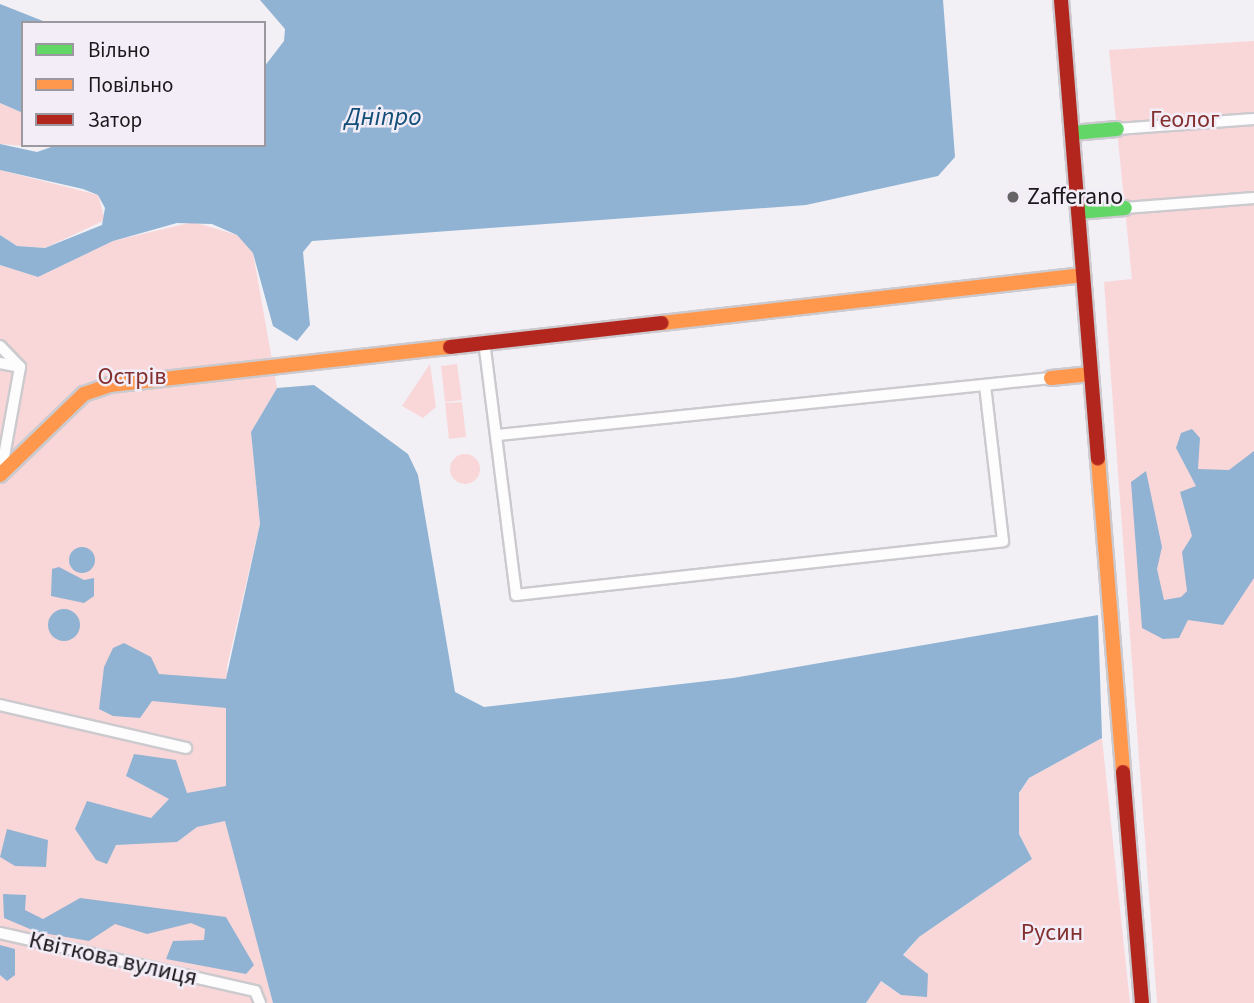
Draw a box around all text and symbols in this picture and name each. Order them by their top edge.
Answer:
legend [21,21,266,147]
text: Вільно [88,35,150,65]
text: Повільно [88,70,173,100]
water label: Дніпро [344,101,422,133]
text: Затор [88,105,142,135]
park label: Геолог [1150,106,1220,134]
place label: Zafferano [1027,183,1123,211]
marker: Zafferano [1005,189,1021,205]
park label: Острів [97,363,167,391]
park label: Русин [1021,919,1083,947]
street label: Квіткова вулиця [26,926,200,992]

